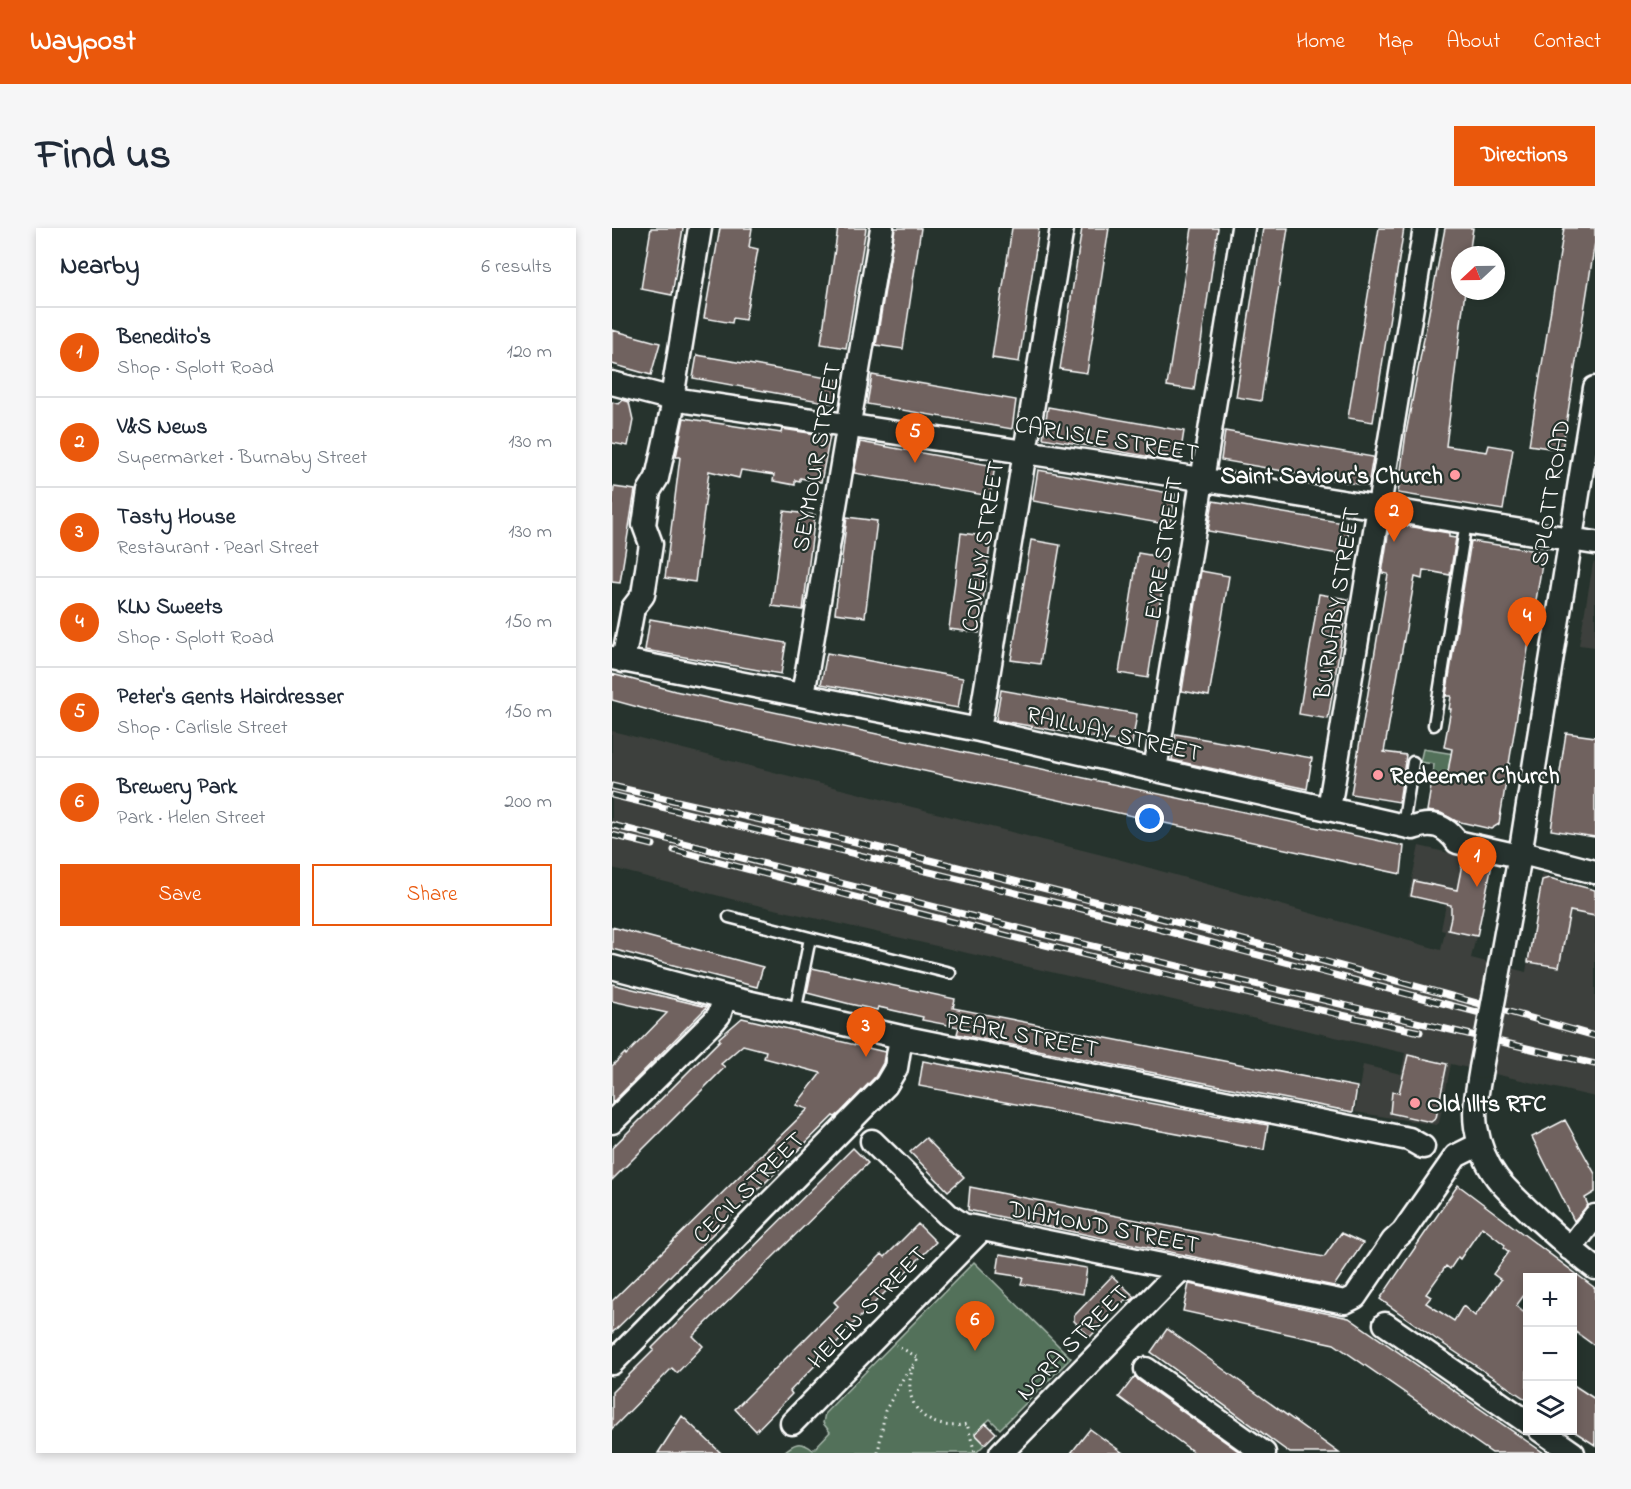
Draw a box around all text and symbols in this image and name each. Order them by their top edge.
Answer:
text: Waypost [30,22,136,63]
text: Home [1296,27,1345,57]
text: Map [1378,27,1413,57]
text: About [1446,27,1500,57]
text: Contact [1533,27,1601,57]
text: Find us [36,126,171,187]
button: Directions [1454,126,1595,186]
north arrow [1451,246,1505,300]
text: Nearby [60,248,139,286]
text: 6 results [481,253,552,282]
text: Benedito's [117,322,211,354]
text: 1 [76,338,83,367]
text: 120 m [507,338,552,367]
text: Shop · Splott Road [117,354,274,383]
street label: SEYMOUR STREET [785,360,852,555]
street label: CARLISLE STREET [1012,409,1201,472]
text: V&S News [117,412,207,444]
pin: 5 [896,414,934,463]
street label: SPLOTT ROAD [1524,418,1581,569]
text: 2 [75,428,84,457]
text: 130 m [508,428,552,457]
text: Supermarket · Burnaby Street [117,444,367,473]
street label: COVENY STREET [954,458,1015,634]
place label: Saint Saviour's Church [1220,460,1443,495]
marker: Saint Saviour's Church [1448,468,1462,482]
street label: EYRE STREET [1137,474,1194,623]
pin: 2 [1374,492,1414,542]
text: Tasty House [117,502,236,534]
street label: BURNABY STREET [1306,505,1371,703]
text: 3 [75,518,84,547]
text: 130 m [508,518,552,547]
text: Restaurant · Pearl Street [117,534,319,563]
text: KLN Sweets [117,592,223,624]
pin: 4 [1508,598,1546,647]
text: 4 [75,608,84,637]
text: 150 m [505,608,552,637]
text: Shop · Splott Road [117,624,274,653]
text: Peter's Gents Hairdresser [117,682,343,714]
text: 5 [74,698,85,727]
text: 150 m [505,698,552,727]
street label: RAILWAY STREET [1023,698,1204,773]
text: Shop · Carlisle Street [117,714,288,743]
place label: Redeemer Church [1390,760,1560,795]
marker: Redeemer Church [1371,768,1385,782]
text: Brewery Park [117,772,237,804]
text: 6 [75,788,84,817]
text: 200 m [504,788,552,817]
text: Park · Helen Street [117,804,266,833]
your location [1135,804,1164,833]
pin: 1 [1458,838,1496,887]
button: Save [60,864,300,926]
button: Share [312,864,552,926]
street label: PEARL STREET [942,1004,1101,1068]
pin: 3 [846,1008,886,1057]
place label: Old Illts RFC [1427,1088,1546,1123]
marker: Old Illts RFC [1408,1096,1422,1110]
street label: CECIL STREET [686,1124,814,1253]
street label: DIAMOND STREET [1004,1193,1202,1264]
street label: HELEN STREET [801,1239,937,1378]
map controls [1523,1273,1577,1435]
button: + [1523,1273,1577,1327]
street label: NORA STREET [1009,1278,1139,1410]
pin: 6 [956,1302,994,1351]
button: − [1523,1327,1577,1381]
button: layers [1523,1381,1577,1435]

